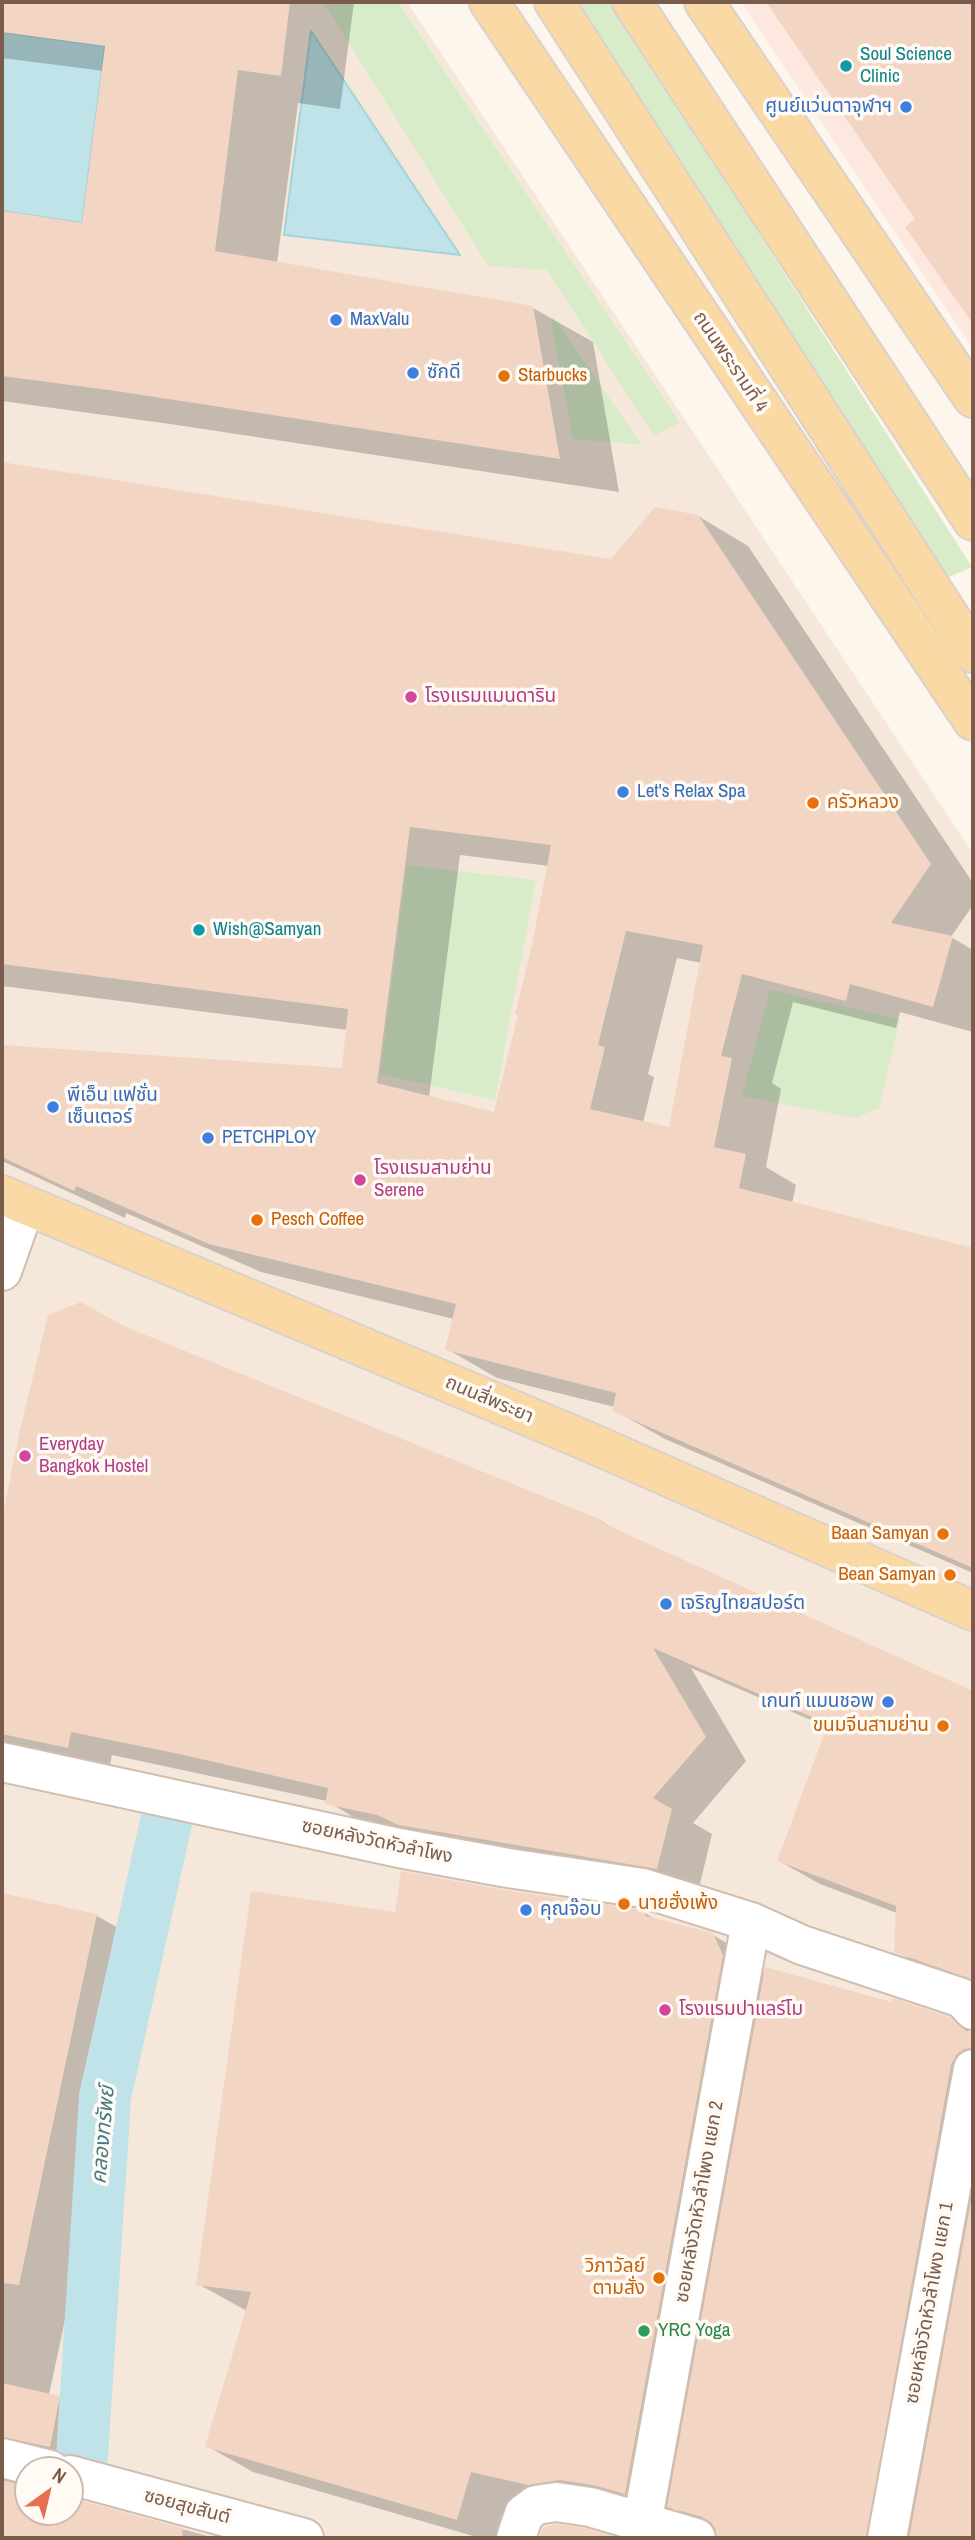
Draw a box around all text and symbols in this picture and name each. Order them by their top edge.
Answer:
place label: Soul Science Clinic [860,44,952,88]
marker: Soul Science Clinic [838,58,854,74]
place label: ศูนย์แว่นตาจุฬาฯ [765,96,892,118]
marker: ศูนย์แว่นตาจุฬาฯ [898,99,914,115]
street label: ถนนพระรามที่ 4 [688,307,772,417]
place label: MaxValu [350,309,409,331]
marker: MaxValu [328,312,344,328]
place label: ซักดี [427,362,461,384]
marker: ซักดี [405,365,421,381]
place label: Starbucks [518,365,587,387]
marker: Starbucks [496,368,512,384]
place label: โรงแรมแมนดาริน [425,686,556,708]
marker: โรงแรมแมนดาริน [403,689,419,705]
place label: Let's Relax Spa [637,781,746,803]
marker: Let's Relax Spa [615,784,631,800]
place label: ครัวหลวง [827,792,899,814]
marker: ครัวหลวง [805,795,821,811]
place label: Wish@Samyan [213,919,321,941]
marker: Wish@Samyan [191,922,207,938]
place label: พีเอ็น แฟชั่น เซ็นเตอร์ [67,1085,158,1129]
marker: พีเอ็น แฟชั่น เซ็นเตอร์ [45,1099,61,1115]
place label: PETCHPLOY [222,1127,316,1149]
marker: PETCHPLOY [200,1130,216,1146]
place label: โรงแรมสามย่าน Serene [374,1158,492,1202]
marker: โรงแรมสามย่าน Serene [352,1172,368,1188]
place label: Pesch Coffee [271,1209,364,1231]
marker: Pesch Coffee [249,1212,265,1228]
street label: ถนนสี่พระยา [442,1371,536,1429]
place label: Everyday Bangkok Hostel [39,1434,148,1478]
marker: Everyday Bangkok Hostel [17,1448,33,1464]
place label: Baan Samyan [831,1523,929,1545]
marker: Baan Samyan [935,1526,951,1542]
place label: Bean Samyan [838,1564,936,1586]
marker: Bean Samyan [942,1567,958,1583]
place label: เจริญไทยสปอร์ต [680,1593,805,1615]
marker: เจริญไทยสปอร์ต [658,1596,674,1612]
place label: เกนท์ แมนชอพ [761,1691,874,1713]
marker: เกนท์ แมนชอพ [880,1694,896,1710]
place label: ขนมจีนสามย่าน [813,1715,929,1737]
marker: ขนมจีนสามย่าน [935,1718,951,1734]
street label: ซอยหลังวัดหัวลำโพง [299,1815,455,1869]
place label: นายฮั่งเพ้ง [638,1893,718,1915]
marker: นายฮั่งเพ้ง [616,1896,632,1912]
place label: คุณจ๊อบ [540,1899,601,1921]
marker: คุณจ๊อบ [518,1902,534,1918]
place label: โรงแรมปาแลร์โม [679,1999,803,2021]
marker: โรงแรมปาแลร์โม [657,2002,673,2018]
water label: คลองทรัพย์ [87,2085,121,2185]
street label: ซอยหลังวัดหัวลำโพง แยก 2 [671,2099,729,2305]
street label: ซอยหลังวัดหัวลำโพง แยก 1 [901,2200,959,2406]
place label: วิภาวัลย์ ตามสั่ง [585,2256,645,2300]
marker: วิภาวัลย์ ตามสั่ง [651,2270,667,2286]
place label: YRC Yoga [658,2320,730,2342]
marker: YRC Yoga [636,2323,652,2339]
north arrow [14,2456,84,2526]
text: N [48,2461,72,2489]
street label: ซอยสุขสันต์ [141,2485,233,2529]

